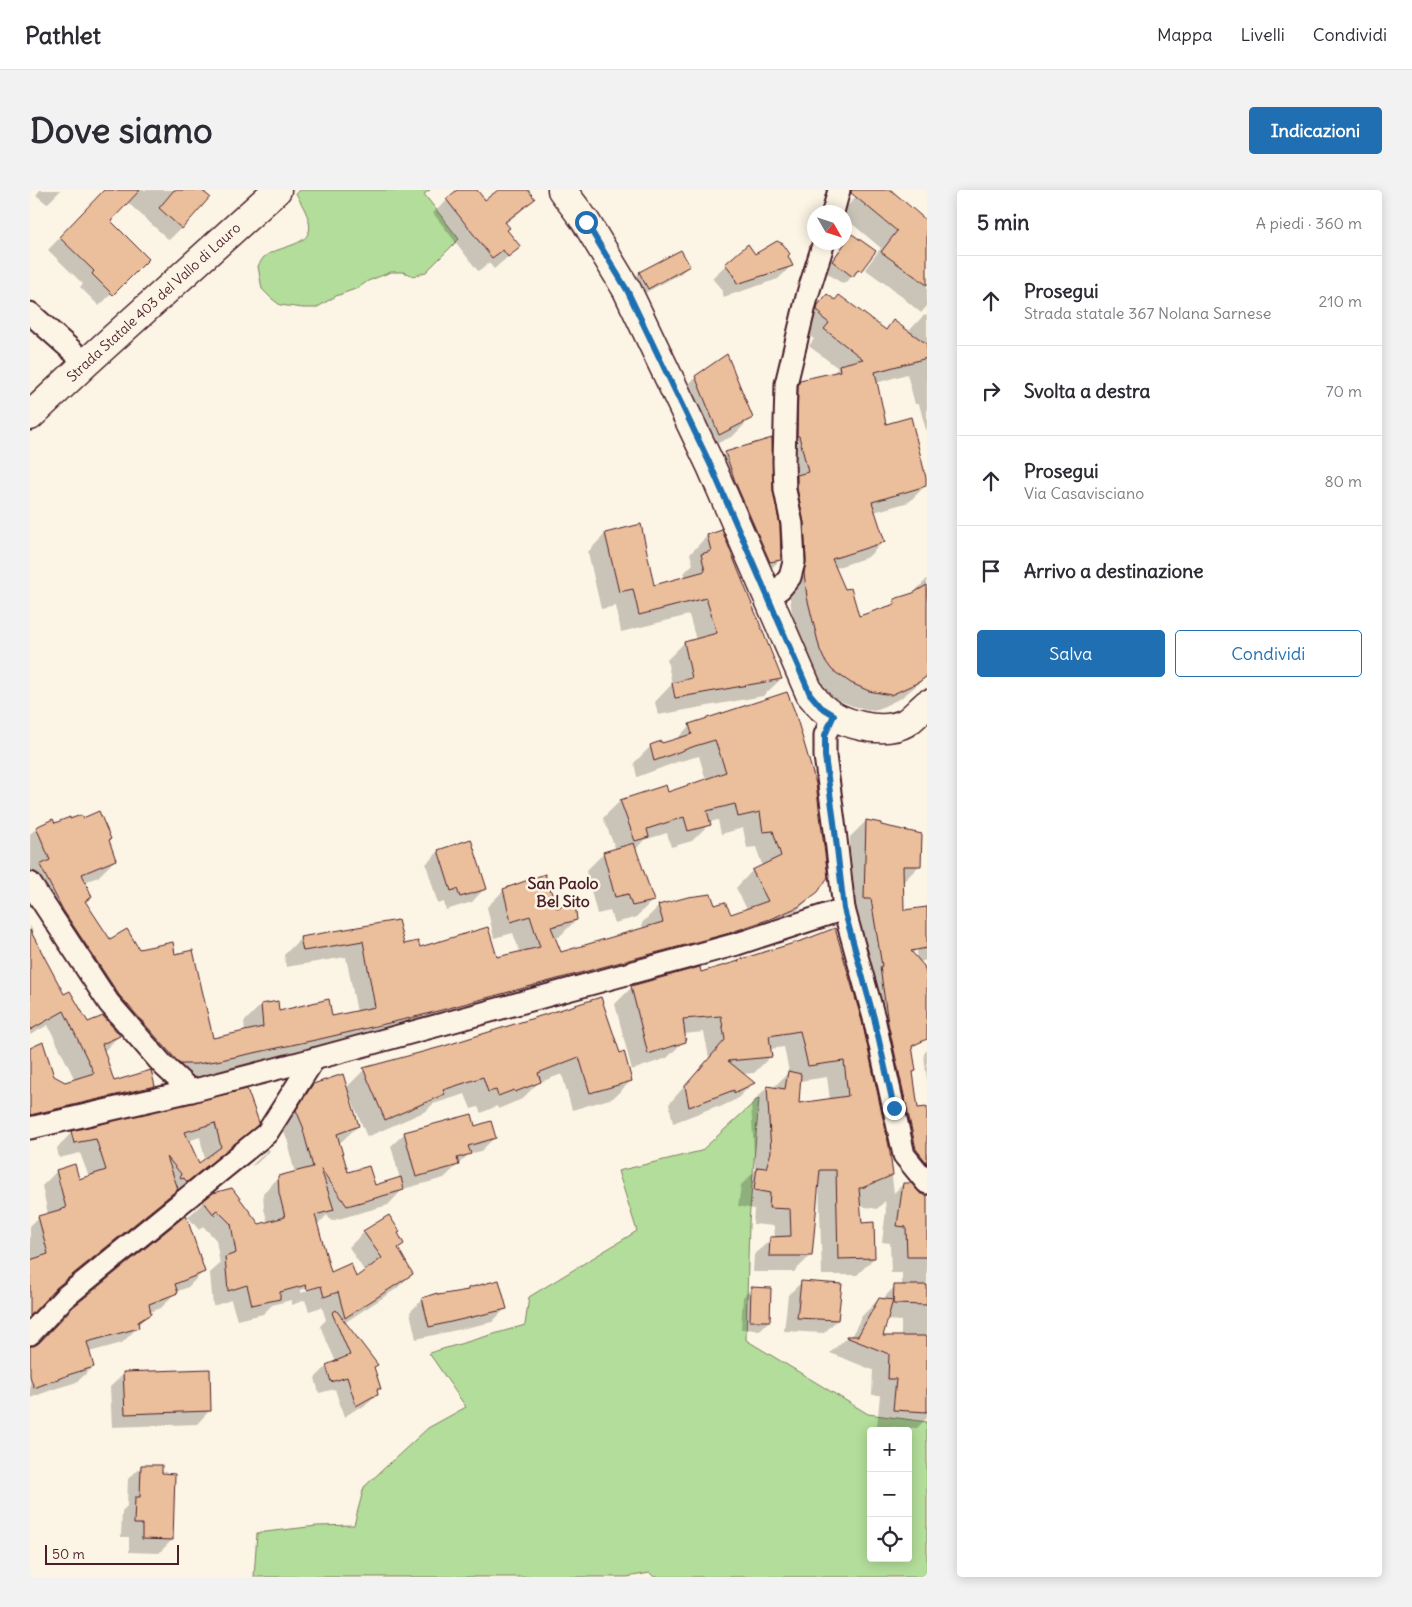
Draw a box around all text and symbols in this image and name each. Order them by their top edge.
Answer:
text: Pathlet [25,20,101,50]
text: Mappa [1157,23,1212,46]
text: Livelli [1240,23,1285,46]
text: Condividi [1313,23,1387,46]
button: Indicazioni [1249,107,1382,154]
text: Dove siamo [30,108,213,152]
north arrow [807,205,852,250]
text: 5 min [977,209,1029,236]
route start [575,211,598,234]
text: A piedi · 360 m [1256,213,1362,233]
street label: Strada Statale 403 del Vallo di Lauro [63,218,244,386]
text: Prosegui [1024,279,1099,303]
icon: ahead [977,287,1005,315]
text: 210 m [1319,291,1362,311]
text: Strada statale 367 Nolana Sarnese [1024,303,1271,323]
icon: right [977,377,1005,405]
text: Svolta a destra [1024,379,1150,403]
text: 70 m [1326,381,1362,401]
text: Prosegui [1024,459,1099,483]
icon: ahead [977,467,1005,495]
text: 80 m [1324,471,1362,491]
text: Via Casavisciano [1024,483,1144,503]
icon: arrive [977,557,1005,585]
text: Arrivo a destinazione [1024,559,1203,583]
button: Salva [977,630,1165,677]
button: Condividi [1175,630,1362,677]
district label: San Paolo Bel Sito [528,873,598,911]
route end [883,1097,906,1120]
map controls [867,1427,912,1562]
button: + [867,1427,912,1472]
button: − [867,1472,912,1517]
button: locate [867,1517,912,1562]
scale bar [45,1542,179,1565]
text: 50 m [52,1545,85,1563]

